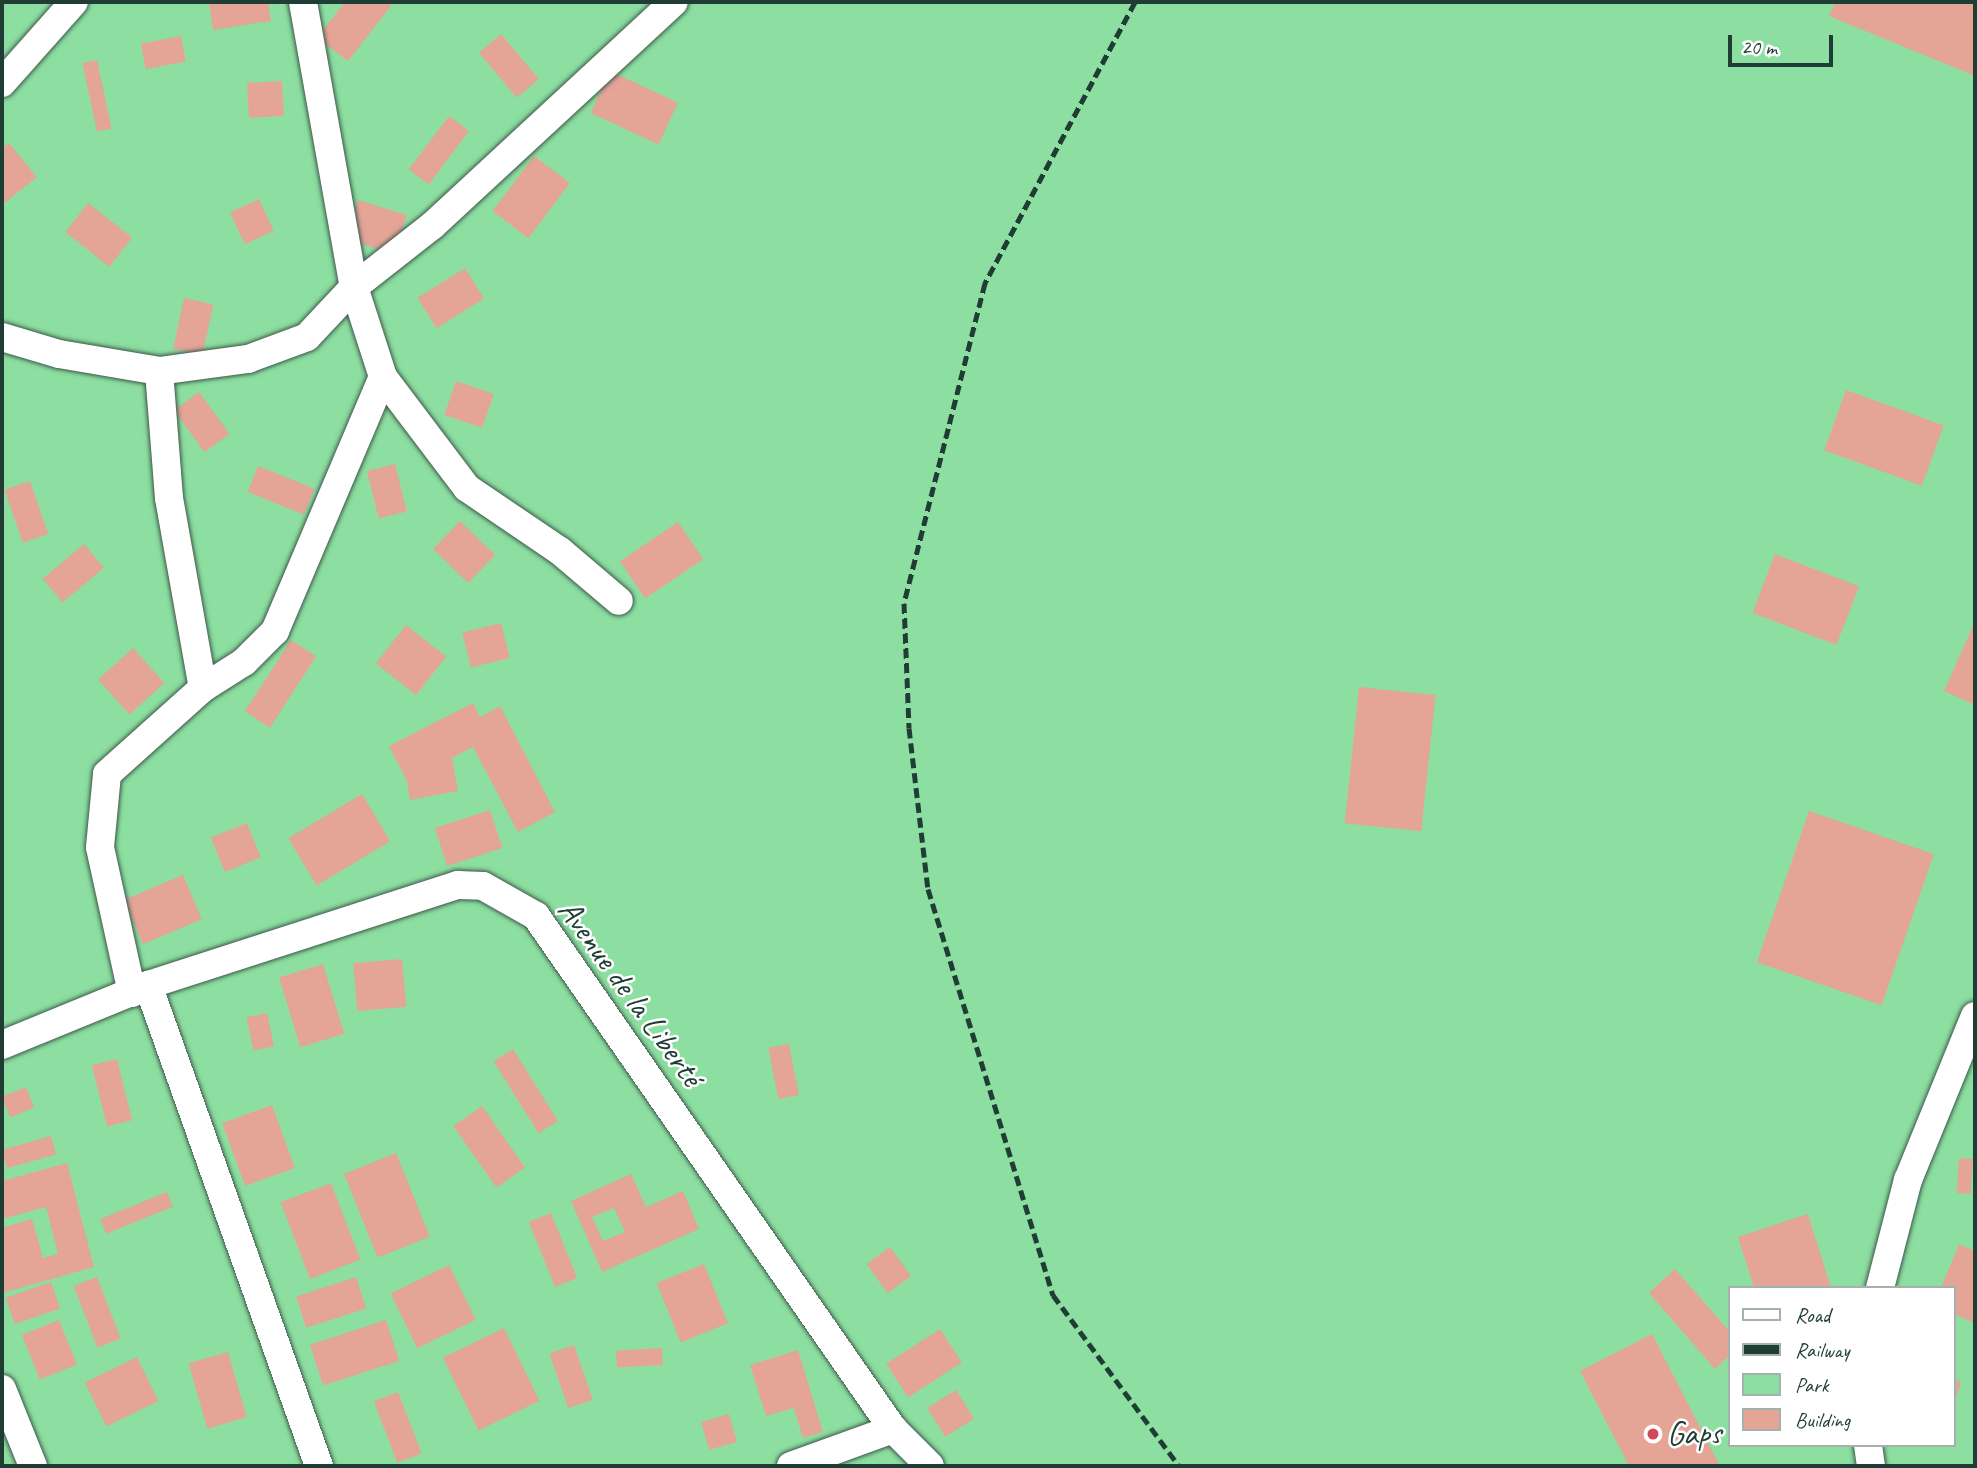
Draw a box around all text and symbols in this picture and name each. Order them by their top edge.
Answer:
scale bar [1732,21,1837,65]
text: 20 m [1741,34,1777,60]
street label: Avenue de la Liberté [549,891,711,1095]
legend [1728,1286,1956,1447]
text: Road [1795,1302,1830,1328]
text: Railway [1795,1337,1849,1363]
text: Park [1795,1372,1828,1398]
text: Building [1795,1407,1850,1433]
place label: Gaps [1667,1414,1721,1454]
marker: Gaps [1645,1426,1661,1442]

